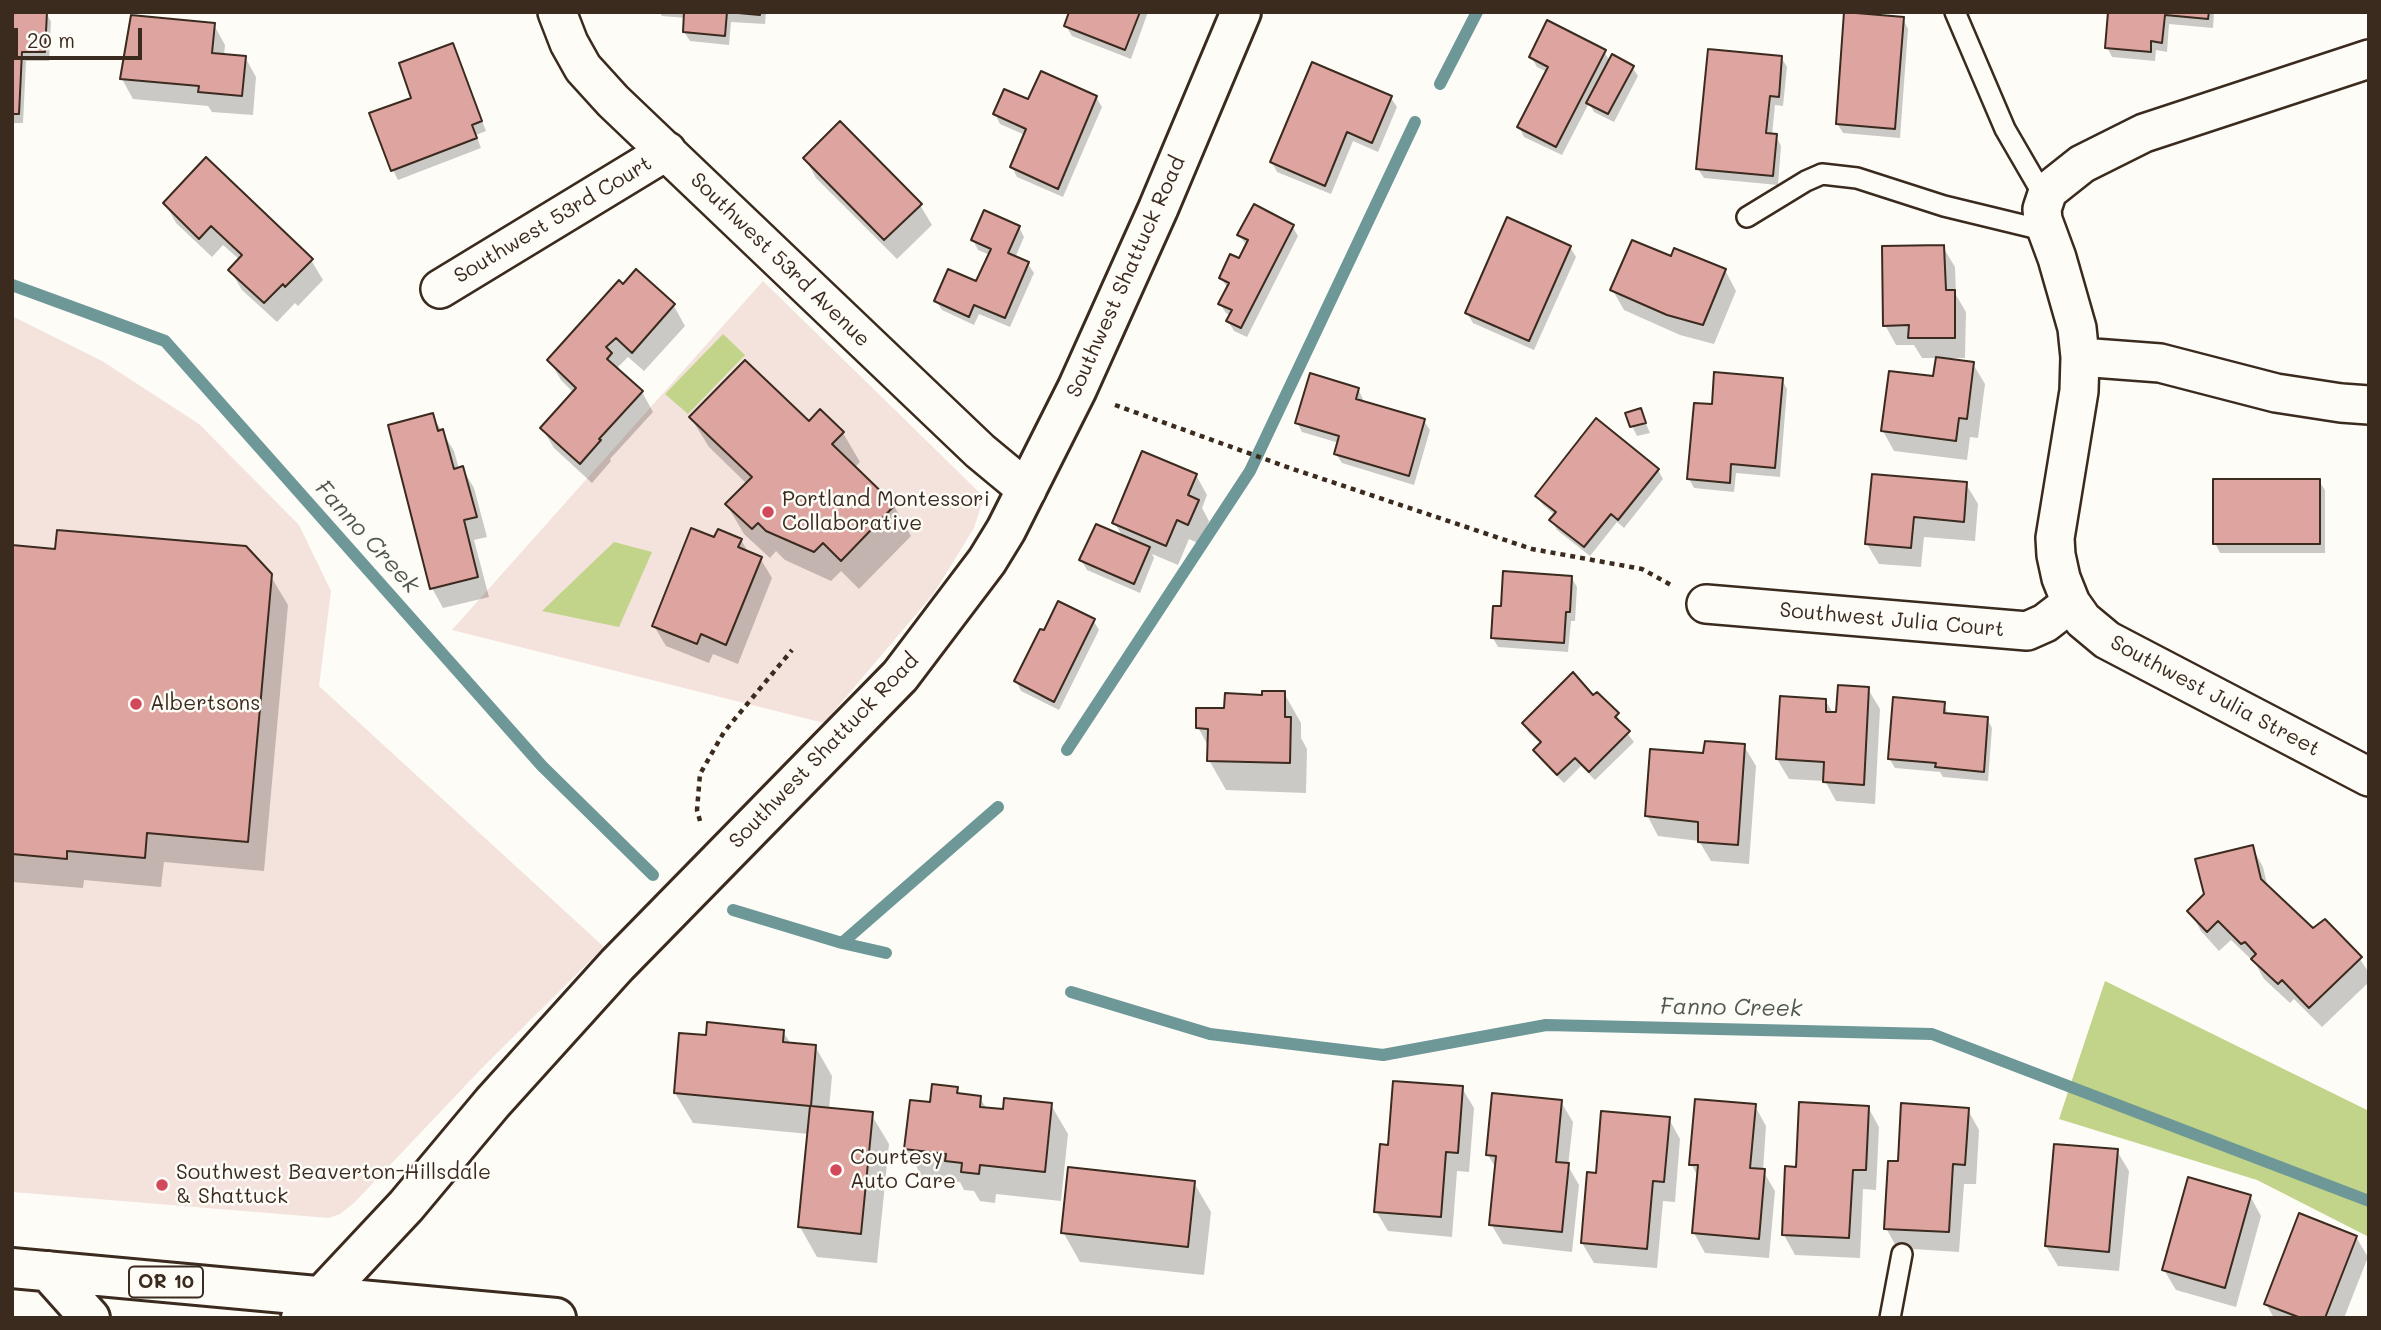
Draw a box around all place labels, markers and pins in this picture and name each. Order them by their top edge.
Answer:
place label: Portland Montessori Collaborative [782,487,990,537]
marker: Portland Montessori Collaborative [760,504,776,520]
place label: Albertsons [150,691,260,717]
marker: Albertsons [128,696,144,712]
place label: Courtesy Auto Care [850,1145,956,1195]
place label: Southwest Beaverton-Hillsdale & Shattuck [176,1160,491,1210]
marker: Courtesy Auto Care [828,1162,844,1178]
marker: Southwest Beaverton-Hillsdale & Shattuck [154,1177,170,1193]

